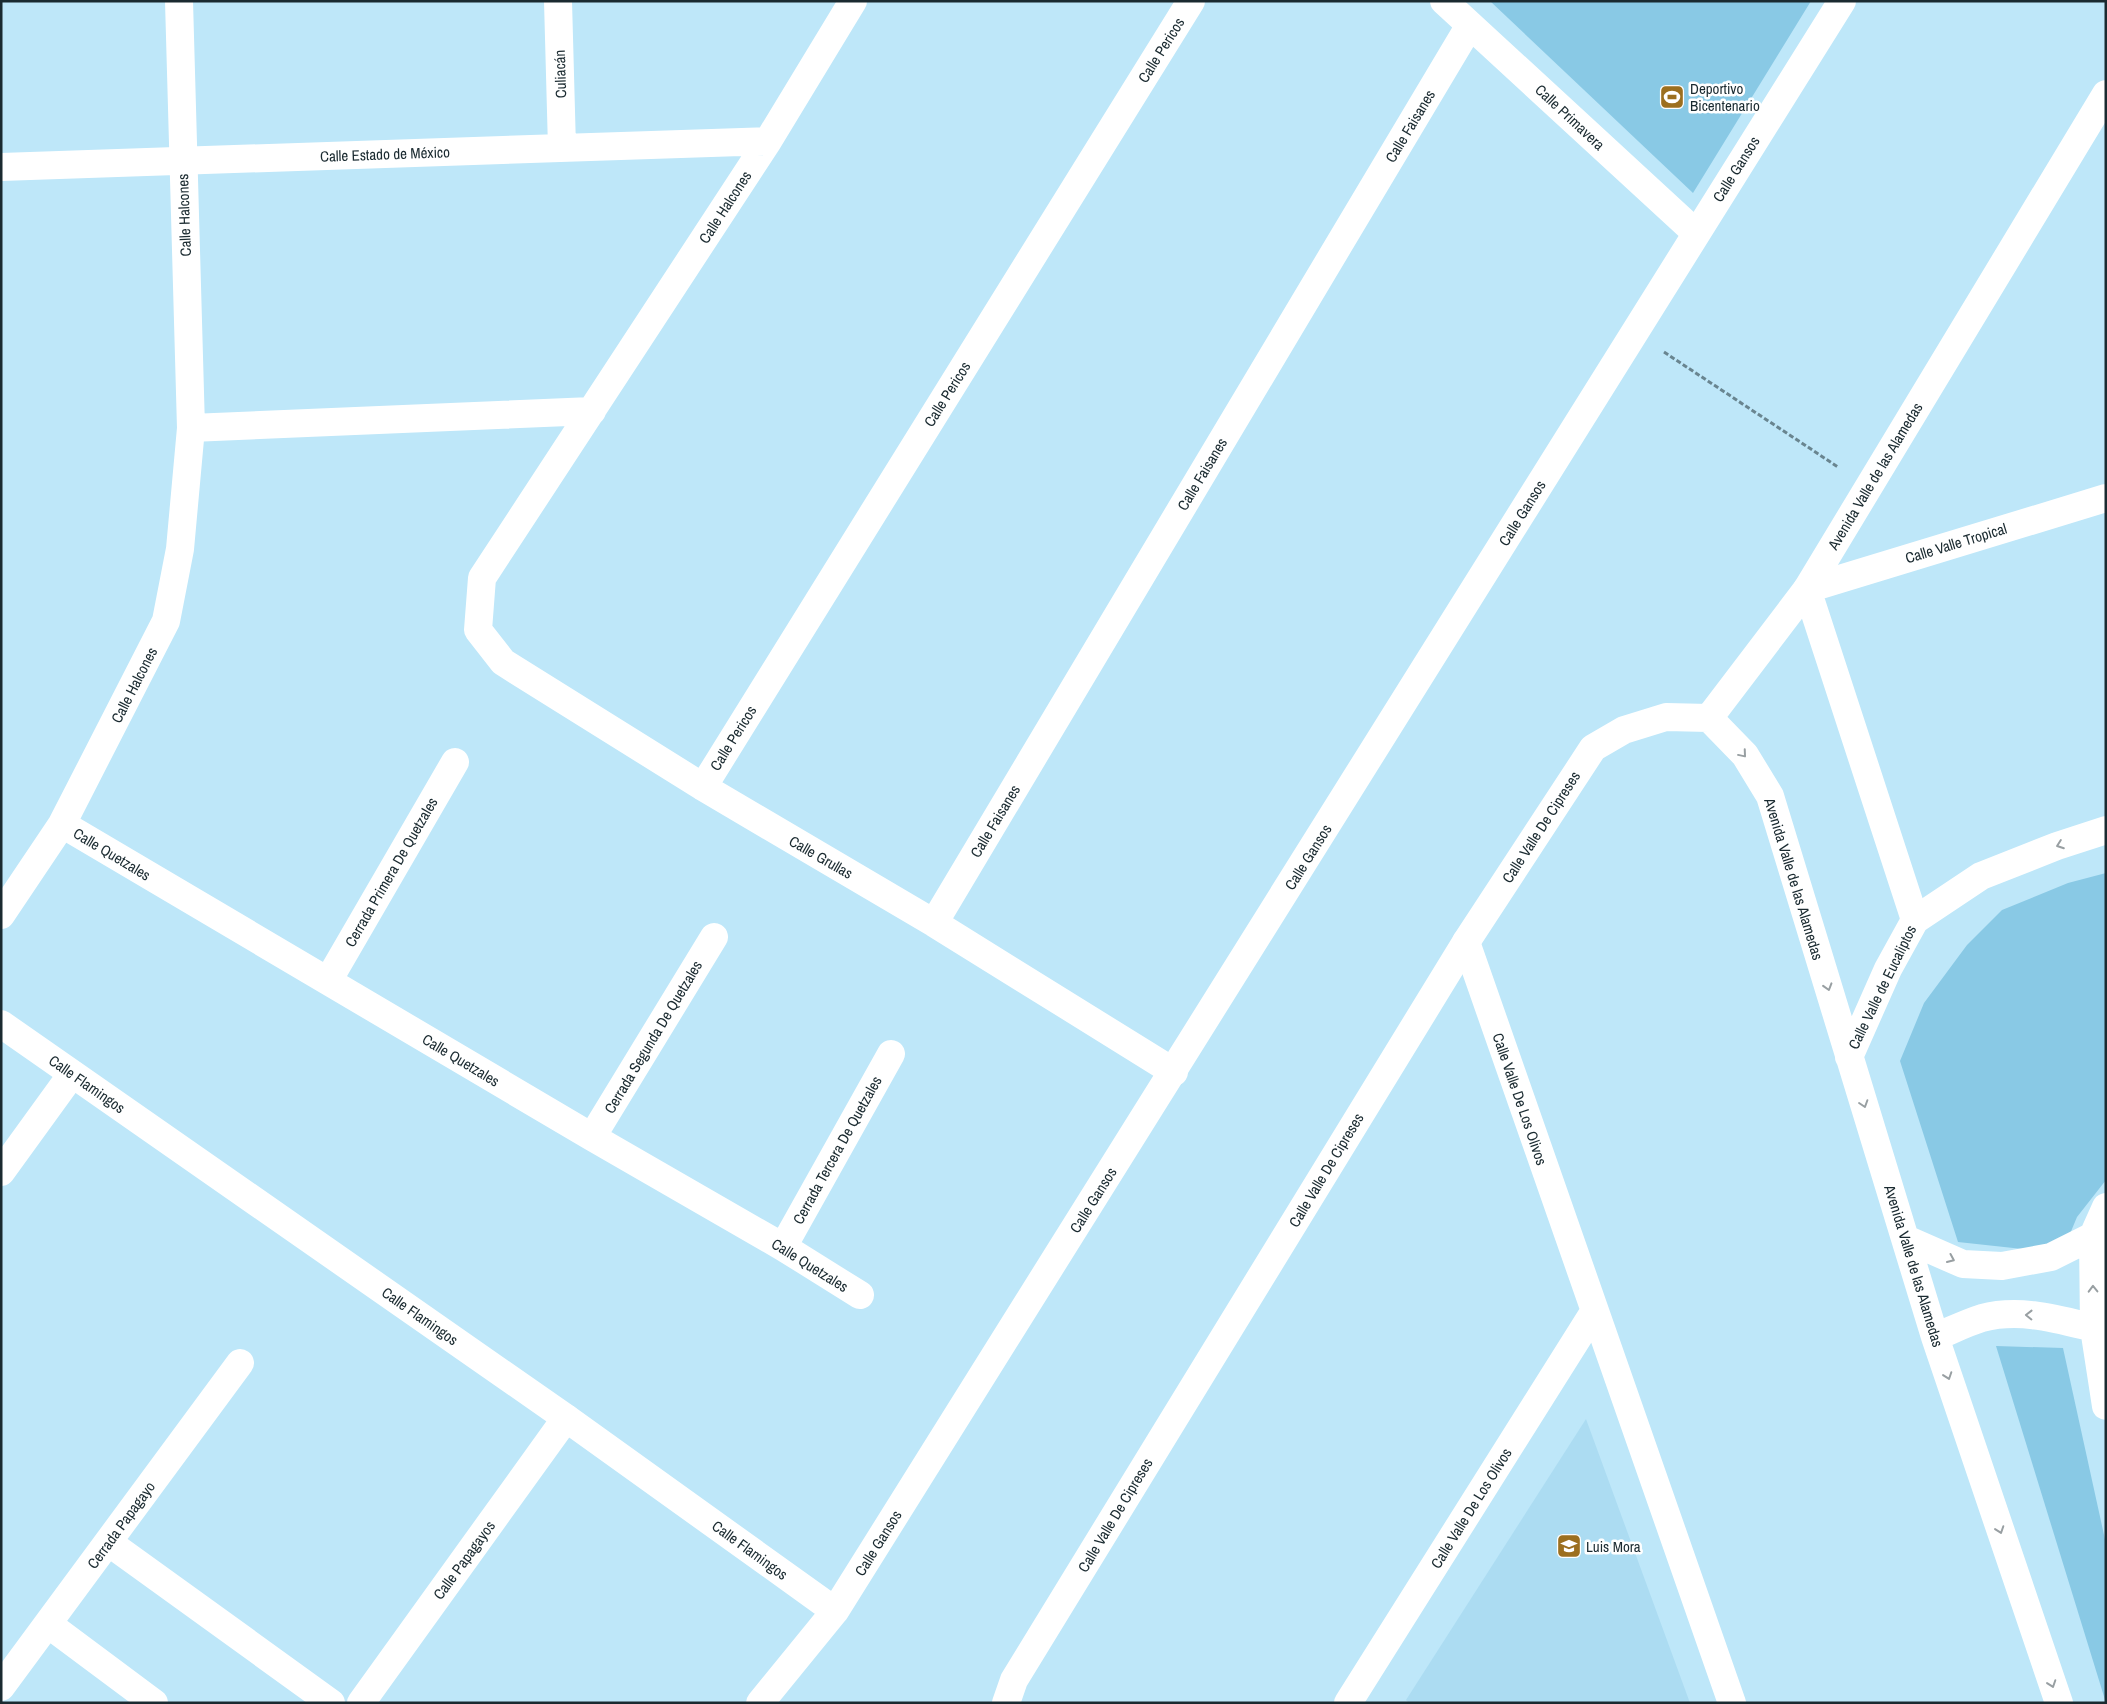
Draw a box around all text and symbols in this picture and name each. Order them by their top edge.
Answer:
street label: Calle Pericos [1133,13,1189,87]
street label: Culiacán [549,49,571,99]
place label: Deportivo Bicentenario [1690,78,1760,116]
street label: Calle Primavera [1531,79,1610,155]
sports icon: Deportivo Bicentenario [1659,84,1685,110]
street label: Calle Faisanes [1380,86,1440,166]
street label: Calle Gansos [1708,132,1764,206]
street label: Calle Estado de México [320,141,450,167]
street label: Calle Halcones [694,167,756,247]
street label: Calle Halcones [172,173,196,257]
street label: Calle Pericos [919,357,975,431]
street label: Avenida Valle de las Alamedas [1822,398,1927,554]
street label: Calle Faisanes [1172,434,1232,514]
street label: Calle Gansos [1494,476,1550,550]
street label: Calle Valle Tropical [1903,518,2009,568]
street label: Calle Halcones [106,643,162,727]
street label: Calle Pericos [705,701,761,775]
one-way arrow [1737,748,1746,757]
street label: Calle Valle De Cipreses [1497,767,1585,887]
street label: Calle Faisanes [965,781,1025,861]
street label: Cerrada Primera De Quetzales [340,793,442,951]
street label: Avenida Valle de las Alamedas [1759,794,1829,963]
street label: Calle Gansos [1280,820,1336,894]
street label: Calle Quetzales [69,823,155,885]
street label: Calle Grullas [785,830,857,884]
one-way arrow [2056,839,2064,849]
street label: Calle Valle de Eucaliptos [1843,921,1921,1053]
street label: Cerrada Segunda De Quetzales [599,957,707,1117]
one-way arrow [1822,982,1832,990]
street label: Calle Quetzales [418,1029,504,1091]
street label: Calle Valle De Los Olivos [1488,1030,1552,1168]
street label: Calle Flamingos [45,1050,129,1118]
street label: Cerrada Tercera De Quetzales [787,1072,887,1228]
one-way arrow [1858,1099,1868,1107]
street label: Calle Valle De Cipreses [1284,1109,1368,1231]
street label: Calle Gansos [1065,1163,1121,1237]
street label: Avenida Valle de las Alamedas [1879,1181,1949,1350]
street label: Calle Quetzales [768,1233,852,1297]
one-way arrow [1946,1252,1955,1263]
street label: Calle Flamingos [378,1282,462,1350]
one-way arrow [2088,1284,2099,1292]
one-way arrow [2025,1310,2032,1320]
one-way arrow [1942,1371,1952,1380]
street label: Calle Valle De Los Olivos [1425,1444,1517,1572]
street label: Calle Valle De Cipreses [1073,1454,1157,1576]
street label: Cerrada Papagayo [82,1477,160,1573]
street label: Calle Gansos [850,1506,906,1580]
street label: Calle Flamingos [708,1515,792,1585]
street label: Calle Papagayos [428,1516,500,1604]
one-way arrow [1994,1525,2004,1533]
school or university icon: Luis Mora [1556,1533,1582,1559]
place label: Luis Mora [1586,1536,1641,1557]
one-way arrow [2047,1679,2057,1687]

